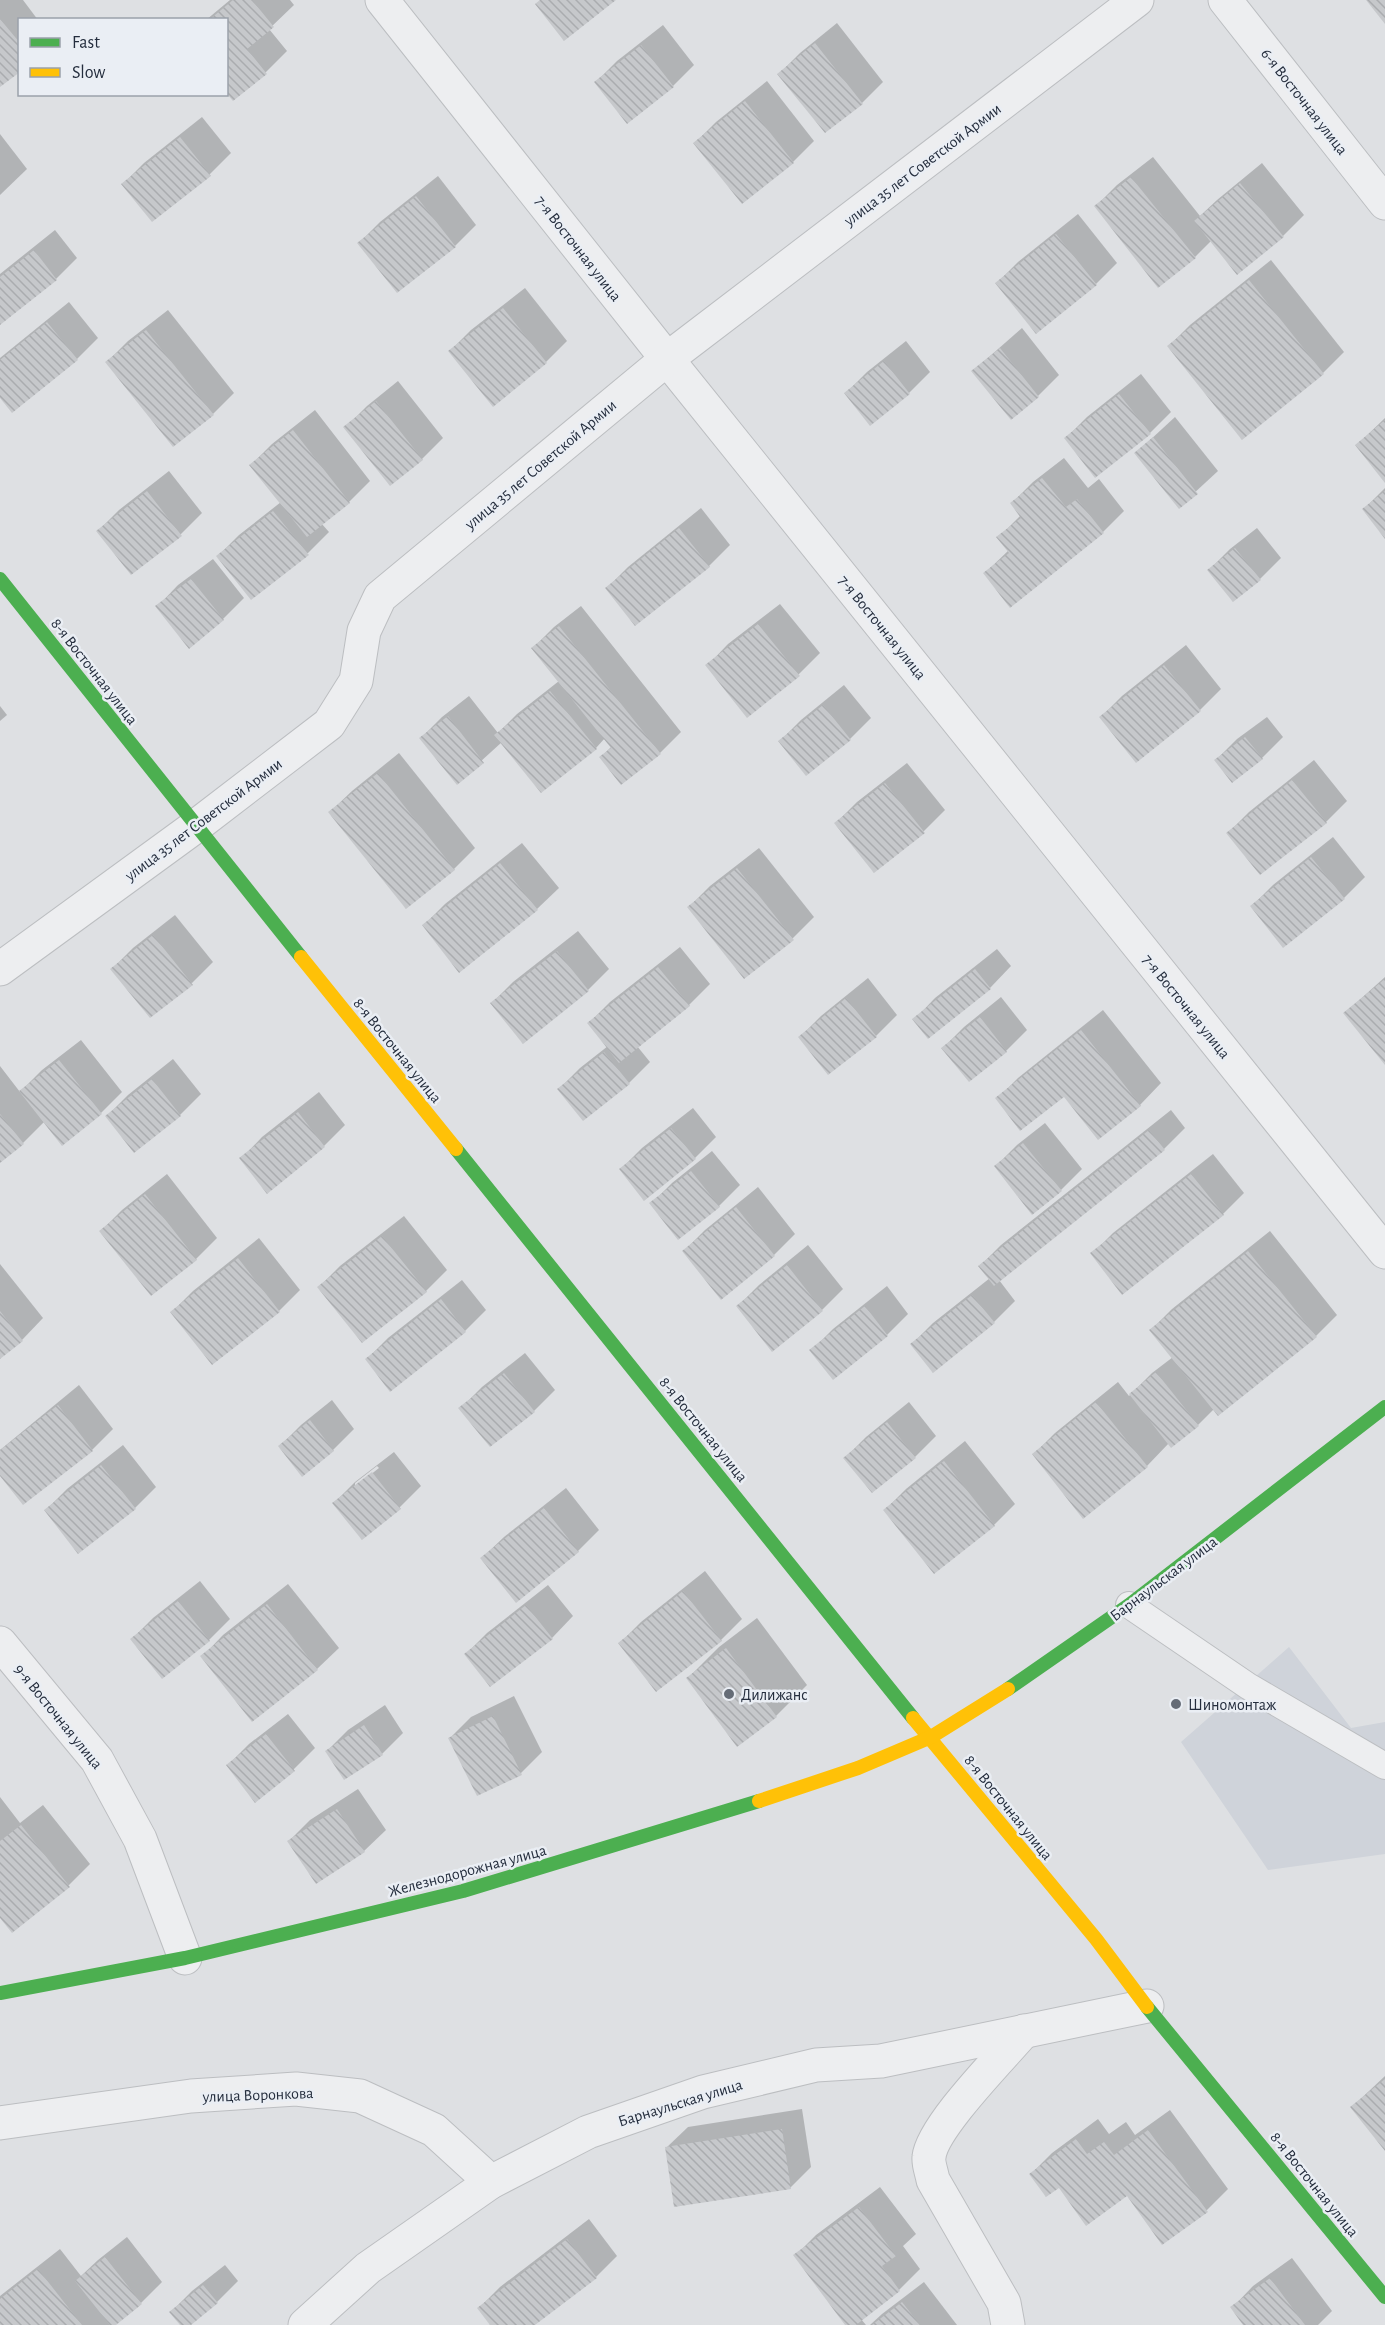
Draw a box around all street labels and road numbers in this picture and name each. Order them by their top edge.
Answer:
street label: 6-я Восточная улица [1257,45,1351,158]
street label: улица 35 лет Советской Армии [840,101,1005,230]
street label: 7-я Восточная улица [531,193,624,305]
street label: улица 35 лет Советской Армии [461,397,620,534]
street label: 7-я Восточная улица [835,572,929,683]
street label: 8-я Восточная улица [47,615,141,728]
street label: улица 35 лет Советской Армии [121,756,286,885]
street label: 7-я Восточная улица [1139,951,1233,1062]
street label: 8-я Восточная улица [349,995,444,1107]
street label: 8-я Восточная улица [655,1374,750,1486]
street label: Барнаульская улица [1107,1533,1221,1625]
street label: 9-я Восточная улица [10,1661,105,1773]
street label: 8-я Восточная улица [960,1752,1055,1864]
street label: Железнодорожная улица [386,1842,548,1901]
street label: Барнаульская улица [616,2076,745,2130]
street label: улица Воронкова [201,2085,314,2106]
street label: 8-я Восточная улица [1266,2129,1361,2241]

